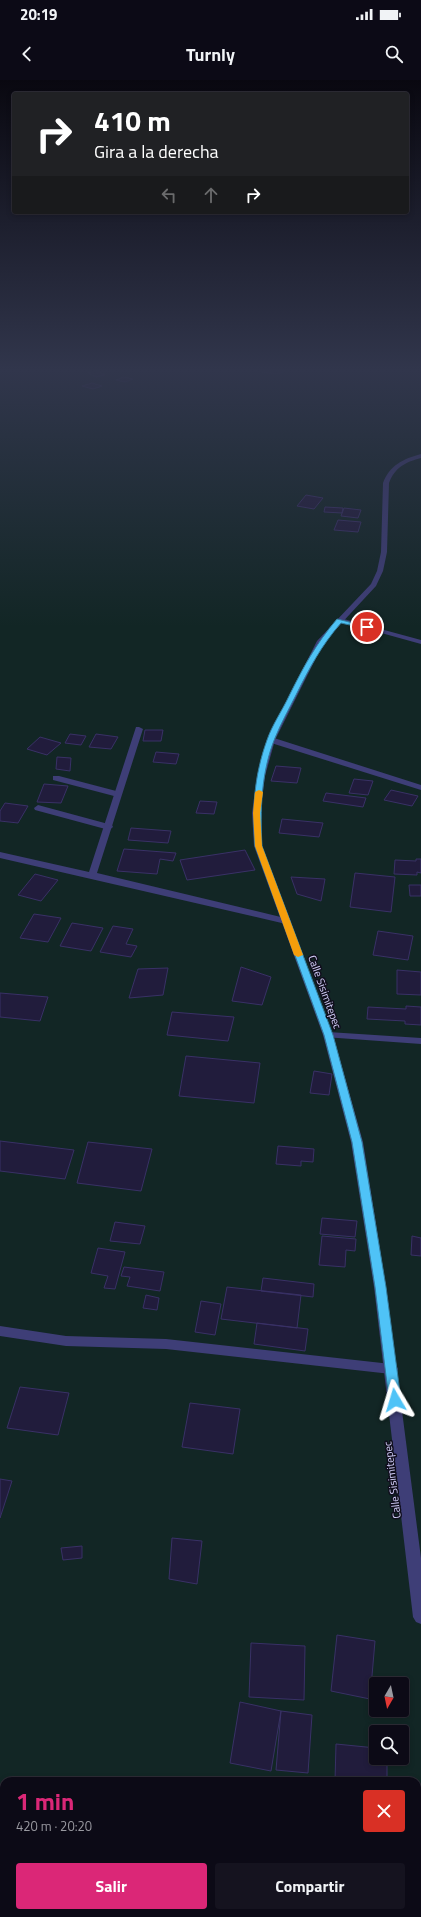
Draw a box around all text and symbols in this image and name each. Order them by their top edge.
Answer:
text: 20:19 [20,3,57,26]
text: Turnly [186,41,235,68]
icon: back [16,43,38,65]
icon: search [383,43,405,65]
text: 410 m [94,99,171,142]
icon: right [28,108,80,160]
text: Gira a la derecha [94,138,219,165]
icon: left [158,184,180,206]
icon: ahead [200,184,222,206]
icon: right [242,184,264,206]
pin [350,610,384,644]
icon: arrive [356,616,378,638]
street label: Calle Sisimitepec [304,953,346,1031]
position arrow [374,1379,416,1421]
street label: Calle Sisimitepec [379,1440,405,1519]
north arrow [369,1677,409,1717]
map controls [369,1677,409,1765]
button: search [369,1725,409,1765]
text: 1 min [16,1783,74,1819]
button: close [363,1790,405,1832]
text: 420 m · 20:20 [16,1816,92,1836]
button: Salir [16,1863,207,1909]
button: Compartir [215,1863,405,1909]

